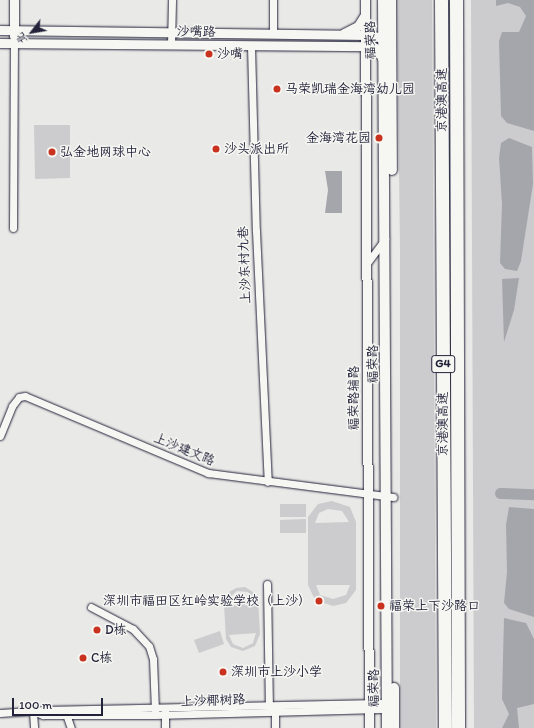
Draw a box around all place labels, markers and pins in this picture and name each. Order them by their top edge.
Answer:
place label: 沙嘴 [217,46,243,62]
marker: 沙嘴 [204,49,214,59]
place label: 马荣凯瑞金海湾幼儿园 [285,81,415,97]
marker: 马荣凯瑞金海湾幼儿园 [272,84,282,94]
place label: 金海湾花园 [306,130,371,146]
marker: 金海湾花园 [374,133,384,143]
place label: 沙头派出所 [224,141,289,157]
place label: 弘金地网球中心 [60,144,151,160]
marker: 沙头派出所 [211,144,221,154]
marker: 弘金地网球中心 [47,147,57,157]
place label: 深圳市福田区红岭实验学校（上沙） [103,593,311,609]
marker: 深圳市福田区红岭实验学校（上沙） [314,596,324,606]
place label: 福荣上下沙路口 [389,598,480,614]
marker: 福荣上下沙路口 [376,601,386,611]
place label: D栋 [105,622,127,638]
marker: D栋 [92,625,102,635]
place label: C栋 [91,650,112,666]
marker: C栋 [78,653,88,663]
place label: 深圳市上沙小学 [231,664,322,680]
marker: 深圳市上沙小学 [218,667,228,677]

